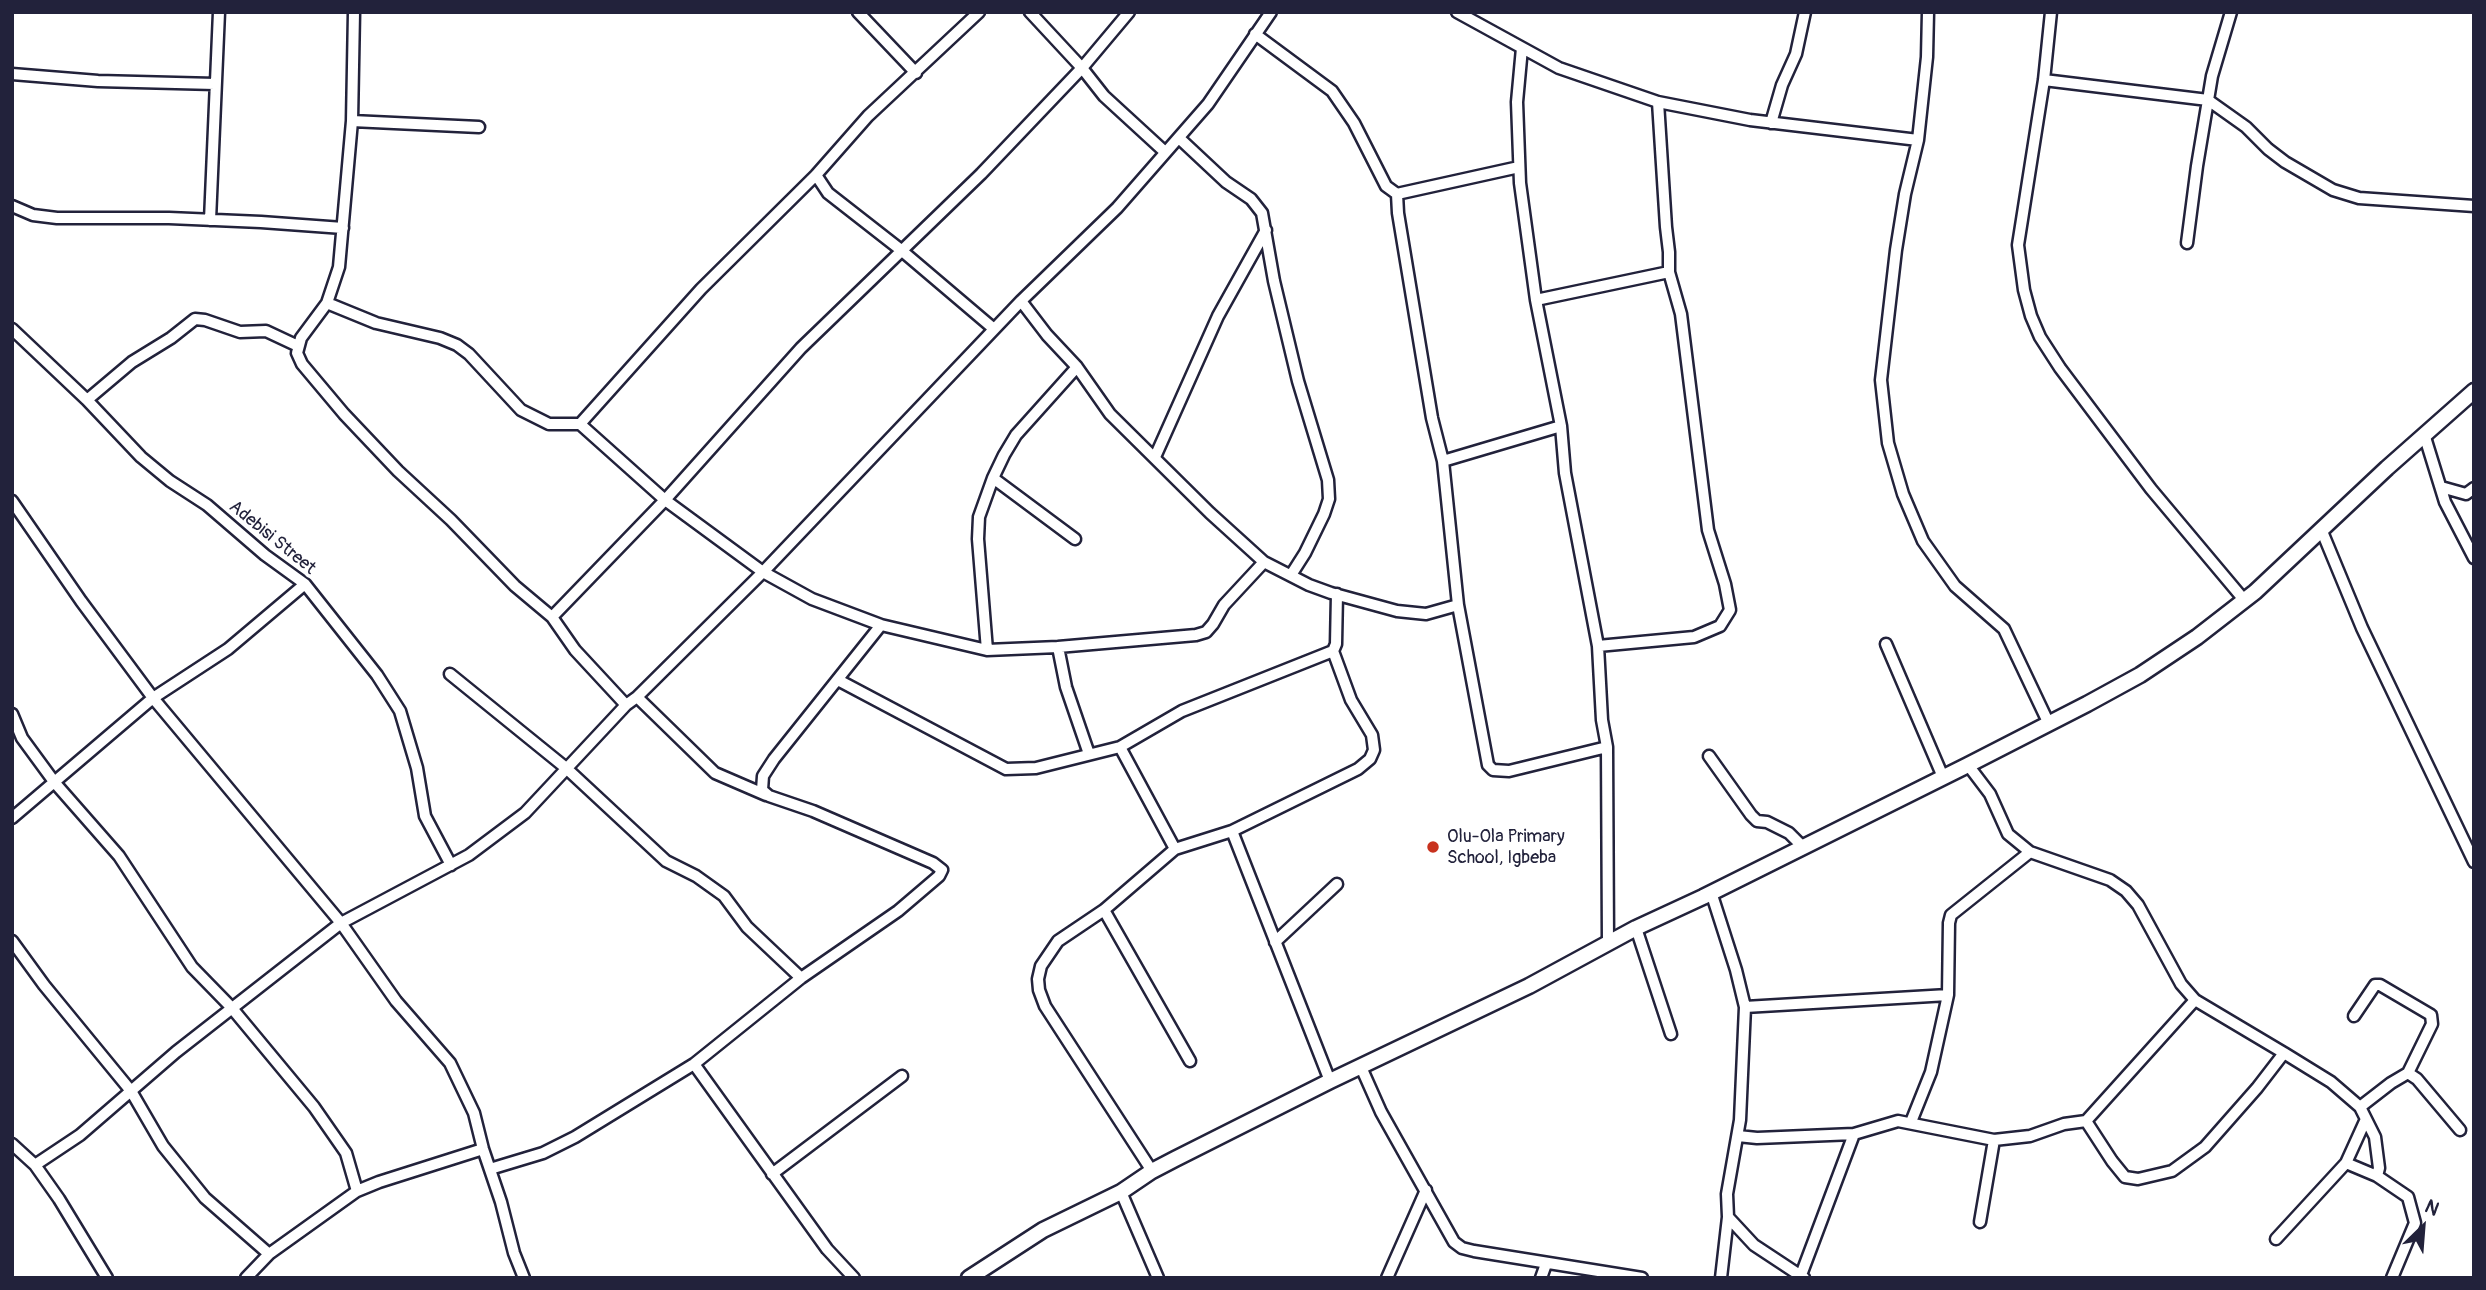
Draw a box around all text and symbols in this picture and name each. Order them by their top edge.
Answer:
street label: Adebisi Street [224,496,320,580]
place label: Olu-Ola Primary School, Igbeba [1447,826,1565,868]
marker: Olu-Ola Primary School, Igbeba [1425,839,1441,855]
north arrow [2388,1192,2458,1262]
text: N [2421,1194,2443,1222]

